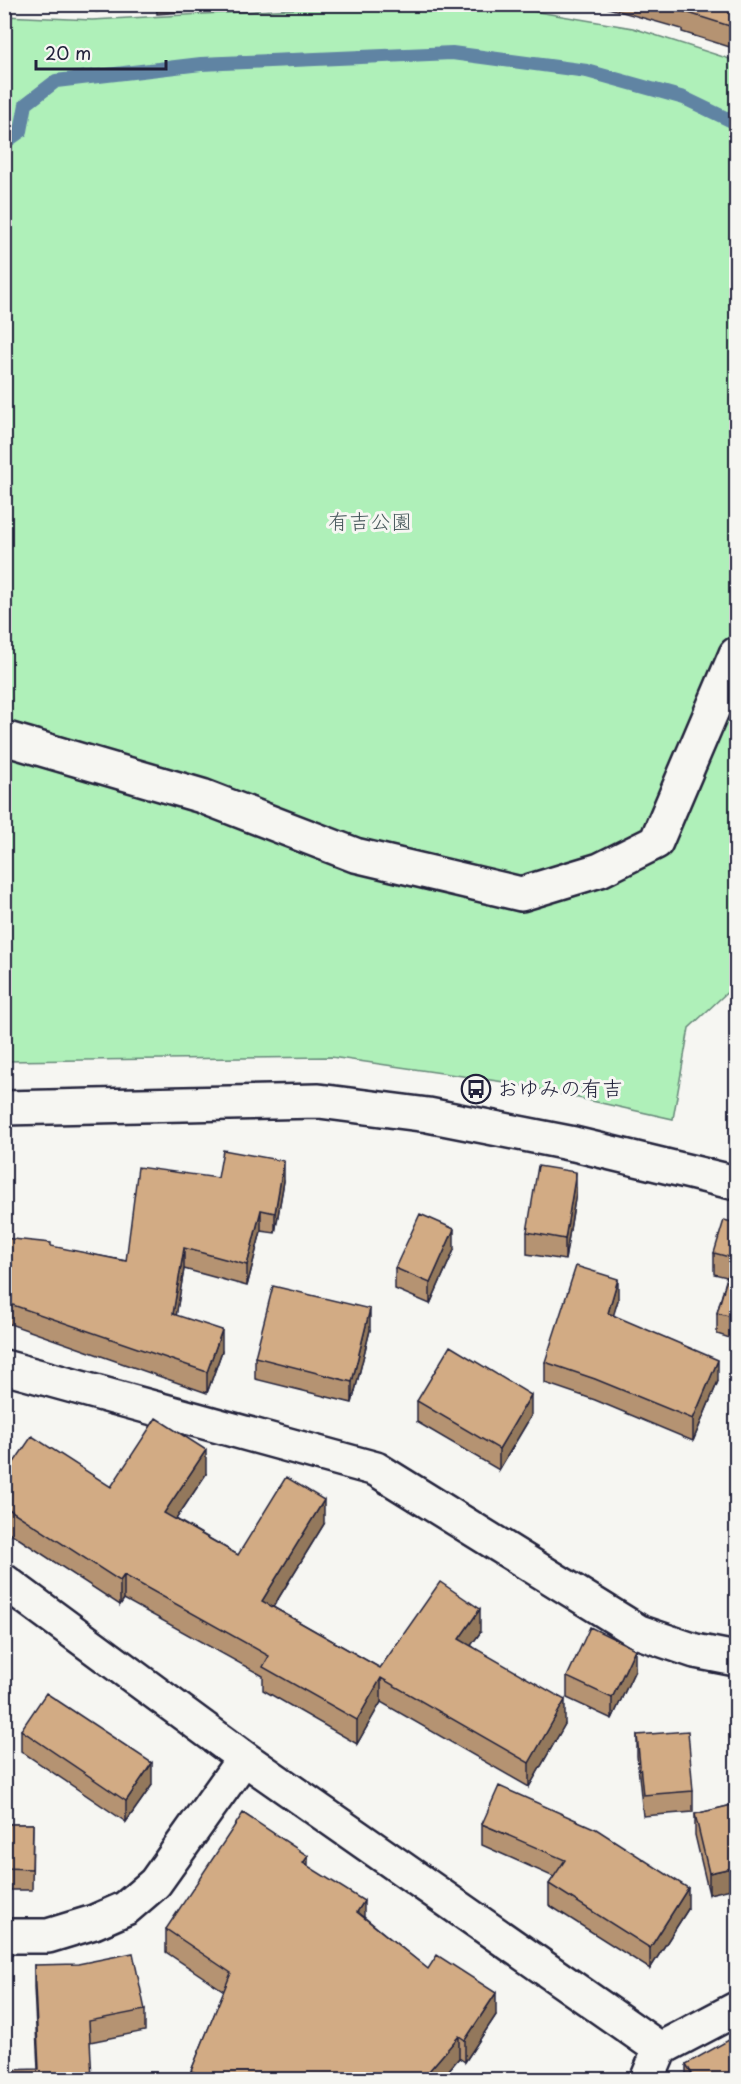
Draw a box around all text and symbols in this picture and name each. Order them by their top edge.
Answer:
scale bar [36,33,166,71]
text: 20 m [45,39,91,66]
park label: 有吉公園 [328,504,412,536]
place label: おゆみの有吉 [497,1071,623,1103]
bus stop icon: おゆみの有吉 [460,1073,492,1105]

